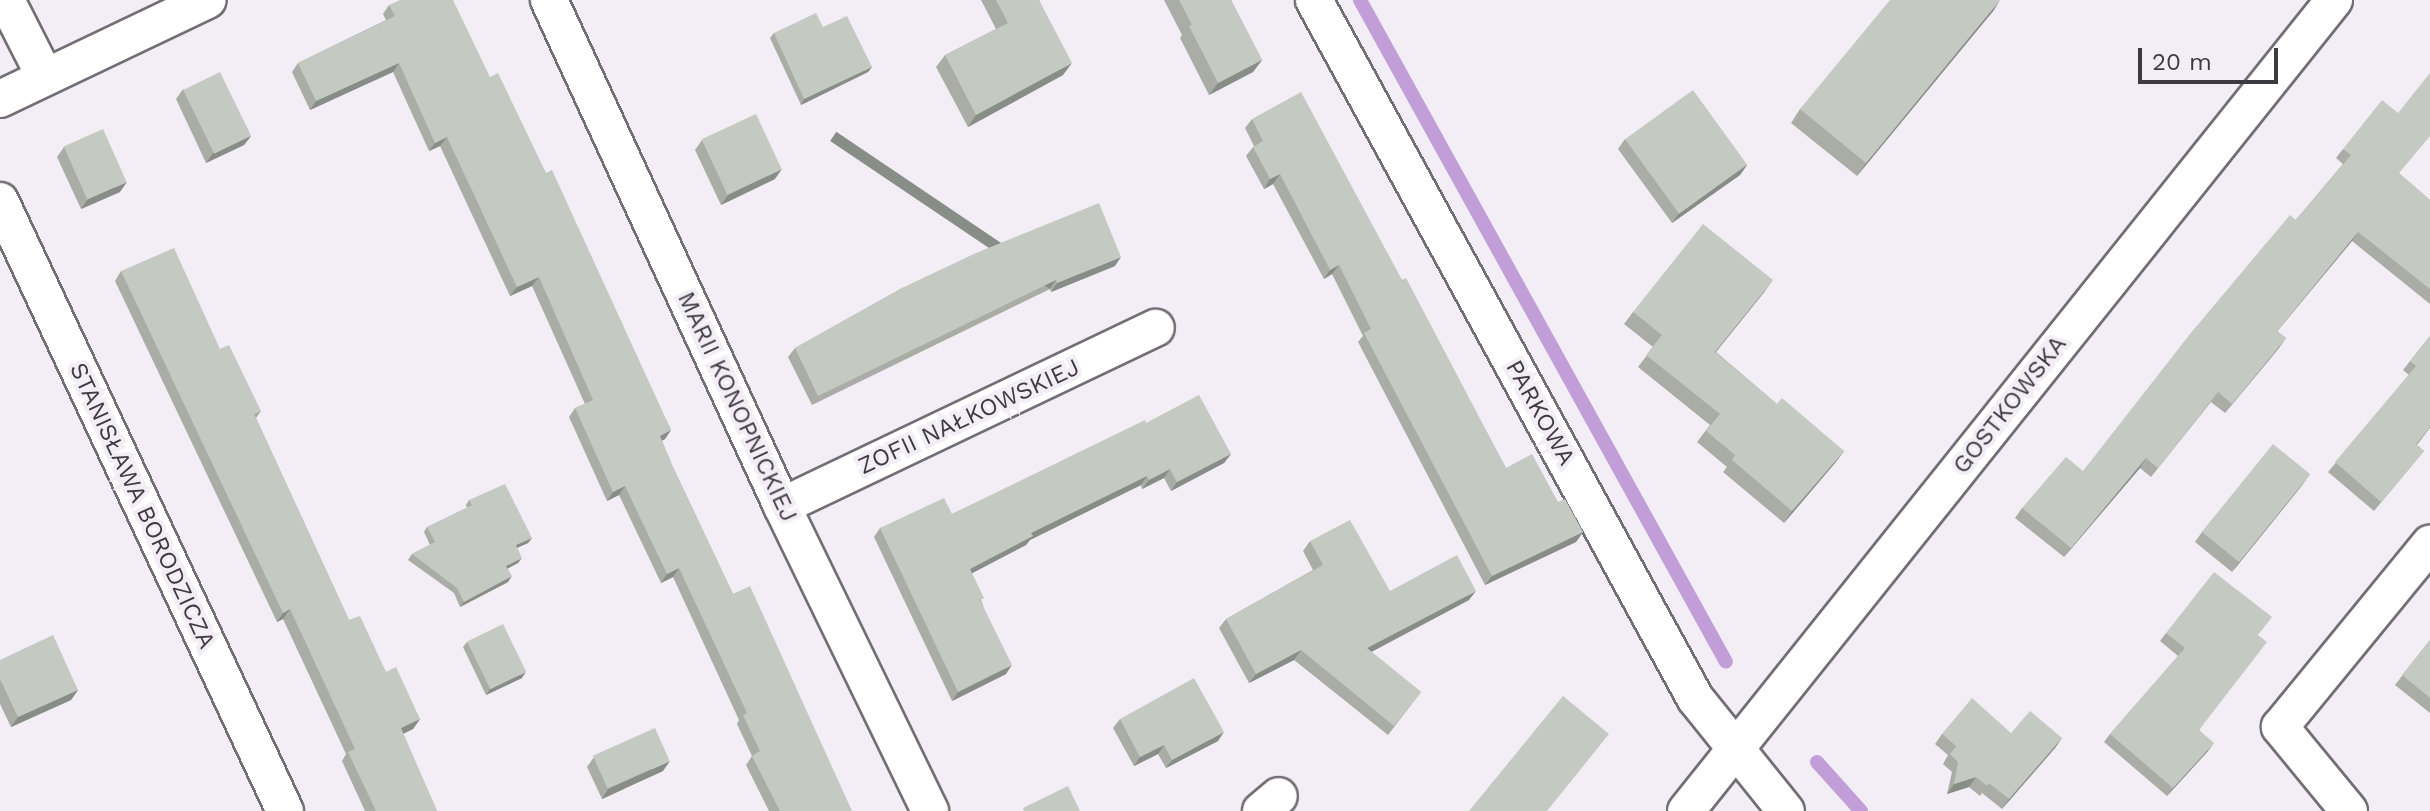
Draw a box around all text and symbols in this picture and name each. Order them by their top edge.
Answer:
scale bar [2142,32,2282,82]
text: 20 m [2152,48,2212,76]
street label: MARII KONOPNICKIEJ [671,287,803,527]
street label: GOSTKOWSKA [1947,330,2073,480]
street label: ZOFII NAŁKOWSKIEJ [854,353,1084,481]
street label: PARKOWA [1499,355,1581,471]
street label: STANISŁAWA BORODZICZA [63,358,221,654]

